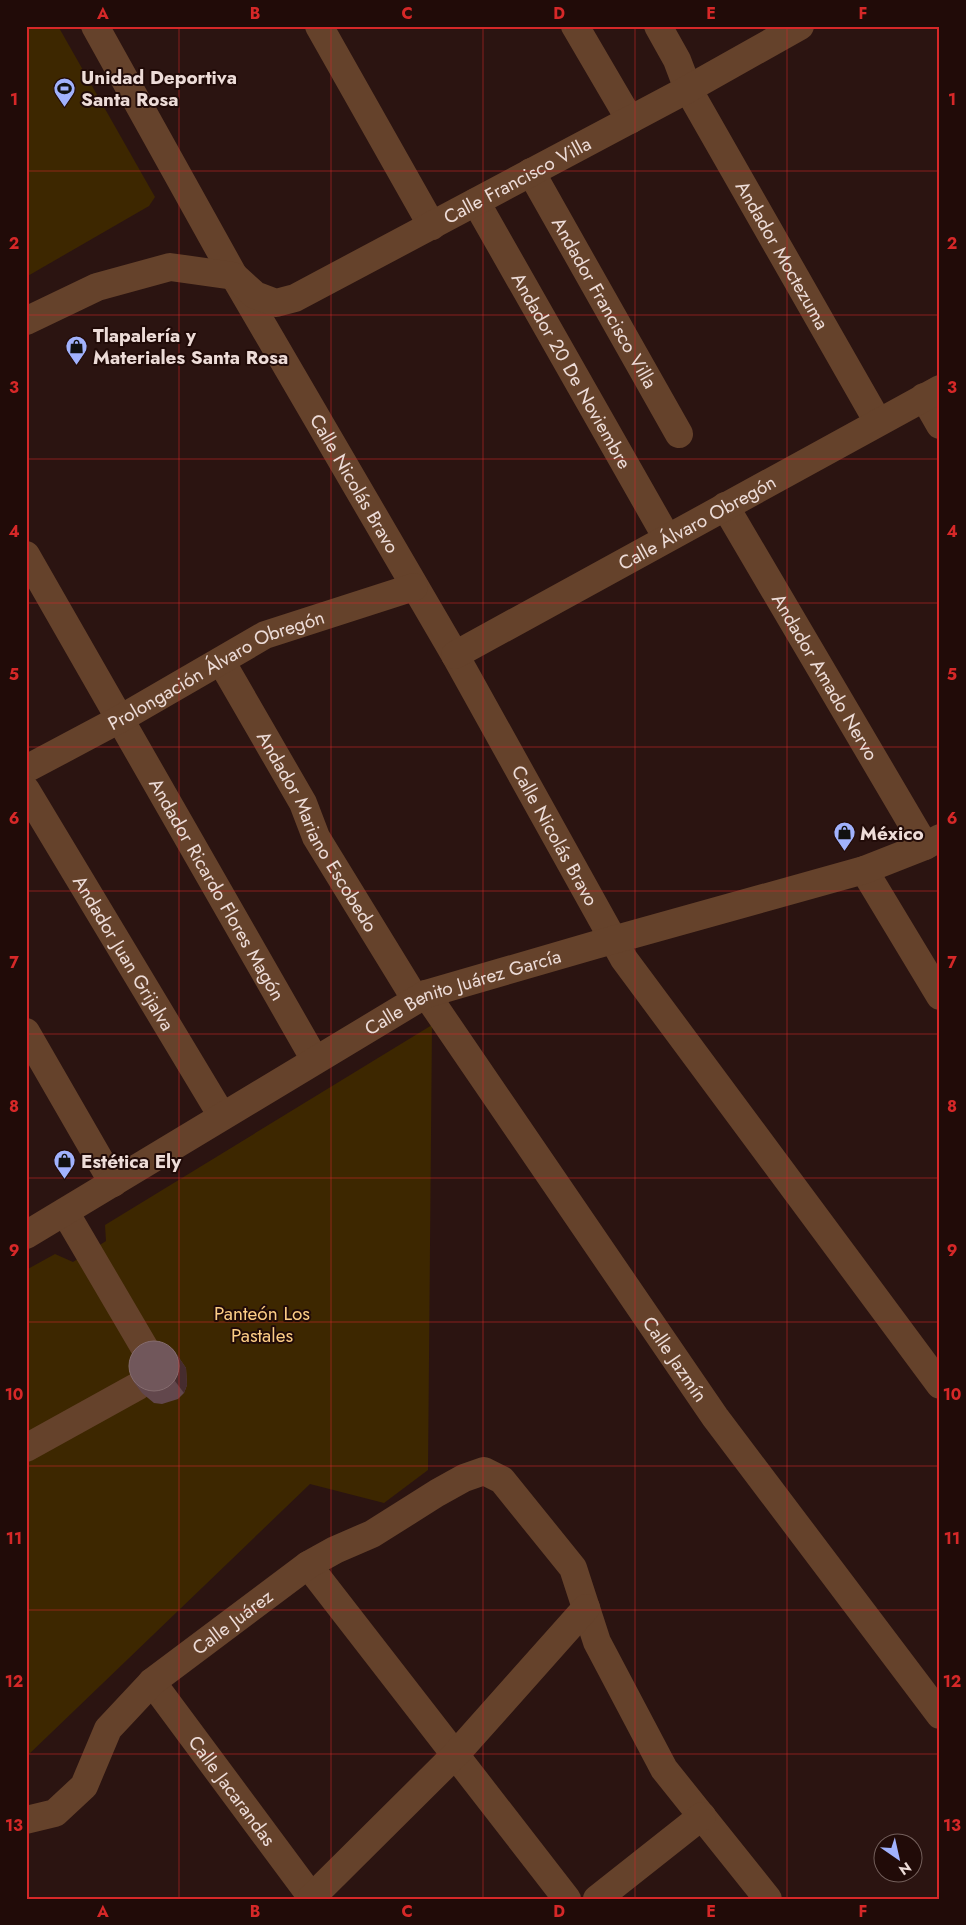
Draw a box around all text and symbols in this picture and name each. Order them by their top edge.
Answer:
text: A [96,2,109,25]
text: B [250,2,260,25]
text: C [401,2,413,25]
text: D [553,2,565,25]
text: E [706,2,716,25]
text: F [859,2,867,25]
place label: Unidad Deportiva Santa Rosa [81,64,237,113]
sports icon: Unidad Deportiva Santa Rosa [53,76,77,107]
text: 1 [10,88,18,111]
text: 1 [948,88,956,111]
street label: Calle Francisco Villa [439,130,596,230]
street label: Andador Moctezuma [729,176,836,334]
street label: Andador Francisco Villa [546,212,664,393]
text: 2 [9,232,19,255]
text: 2 [947,232,957,255]
street label: Andador 20 De Noviembre [505,267,639,474]
place label: Tlapalería y Materiales Santa Rosa [93,322,288,371]
shop icon: Tlapalería y Materiales Santa Rosa [65,334,89,365]
text: 3 [9,376,19,399]
text: 3 [947,376,957,399]
street label: Calle Nicolás Bravo [304,409,406,558]
street label: Calle Álvaro Obregón [613,468,781,576]
text: 4 [8,520,20,543]
text: 4 [946,520,958,543]
street label: Andador Amado Nervo [766,588,885,765]
street label: Prolongación Álvaro Obregón [103,603,328,737]
text: 5 [9,663,19,686]
text: 5 [947,663,957,686]
street label: Andador Mariano Escobedo [251,726,384,937]
street label: Calle Nicolás Bravo [505,760,605,910]
street label: Andador Ricardo Flores Magón [143,773,292,1006]
text: 6 [9,807,19,830]
text: 6 [947,807,957,830]
place label: México [860,820,924,847]
shop icon: México [832,821,856,852]
street label: Andador Juan Grijalva [67,870,181,1036]
street label: Calle Benito Juárez García [359,942,564,1042]
text: 7 [9,951,19,974]
text: 7 [947,951,957,974]
text: 8 [9,1095,19,1118]
text: 8 [947,1095,957,1118]
place label: Estética Ely [81,1148,182,1175]
shop icon: Estética Ely [53,1149,77,1180]
text: 9 [9,1239,19,1262]
text: 9 [947,1239,957,1262]
park label: Panteón Los Pastales [214,1300,310,1349]
street label: Calle Jazmín [636,1311,714,1407]
text: 10 [5,1383,23,1406]
text: 10 [943,1383,961,1406]
text: 11 [6,1527,22,1550]
text: 11 [944,1527,960,1550]
street label: Calle Juárez [186,1582,278,1661]
text: 12 [5,1670,23,1693]
text: 12 [943,1670,961,1693]
street label: Calle Jacarandas [182,1730,283,1852]
text: 13 [5,1814,23,1837]
text: 13 [943,1814,961,1837]
north arrow [874,1832,924,1882]
text: N [895,1857,915,1880]
text: A [96,1900,109,1923]
text: B [250,1900,260,1923]
text: C [401,1900,413,1923]
text: D [553,1900,565,1923]
text: E [706,1900,716,1923]
text: F [859,1900,867,1923]

